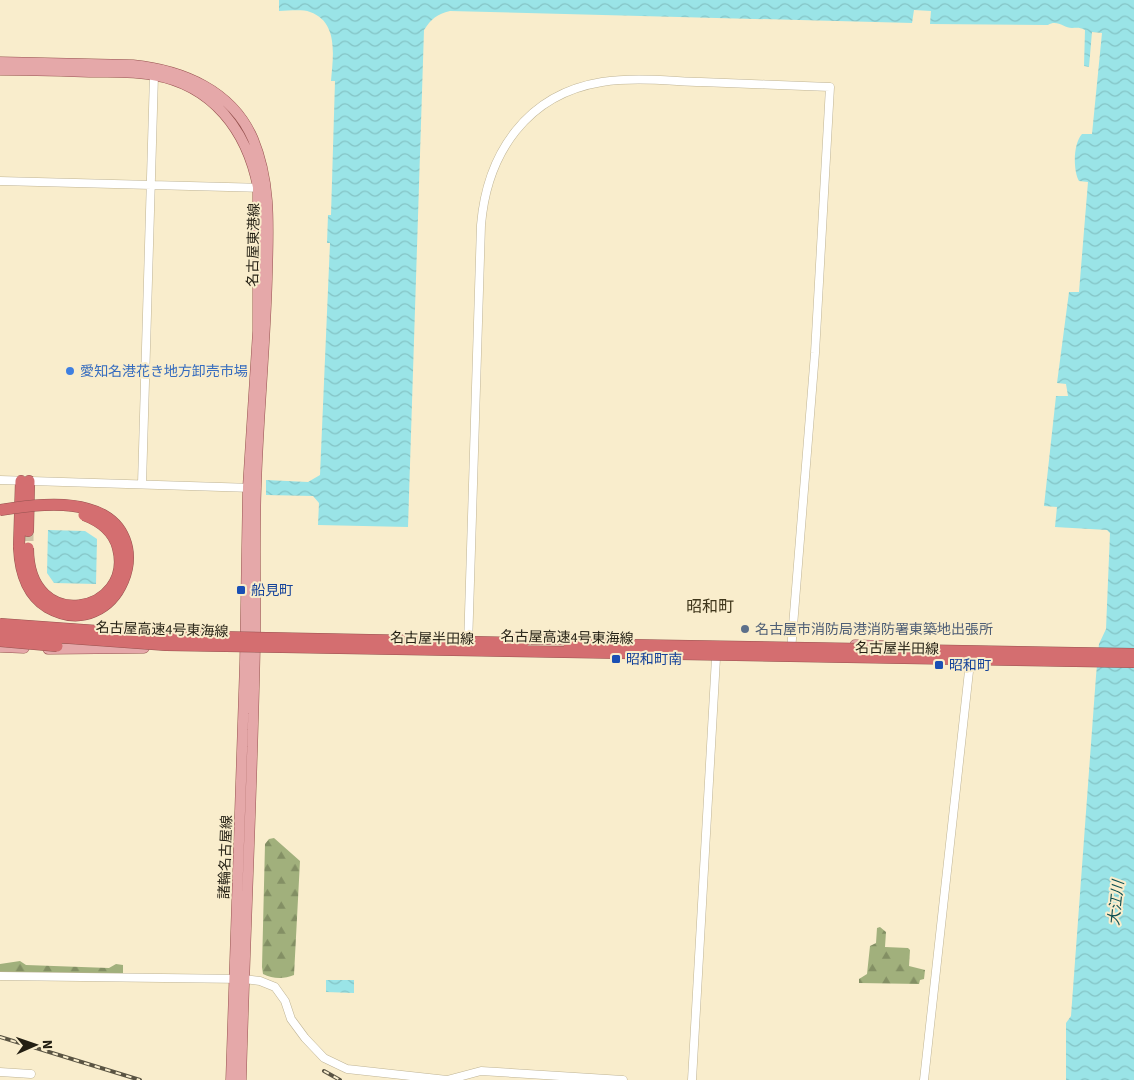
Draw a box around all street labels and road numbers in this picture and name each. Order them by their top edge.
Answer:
street label: 名古屋東港線 [243,203,265,287]
street label: 名古屋高速4号東海線 [95,618,229,642]
street label: 名古屋高速4号東海線 [500,627,634,649]
street label: 名古屋半田線 [390,628,474,650]
street label: 名古屋半田線 [855,638,939,660]
street label: 諸輪名古屋線 [215,815,237,899]

